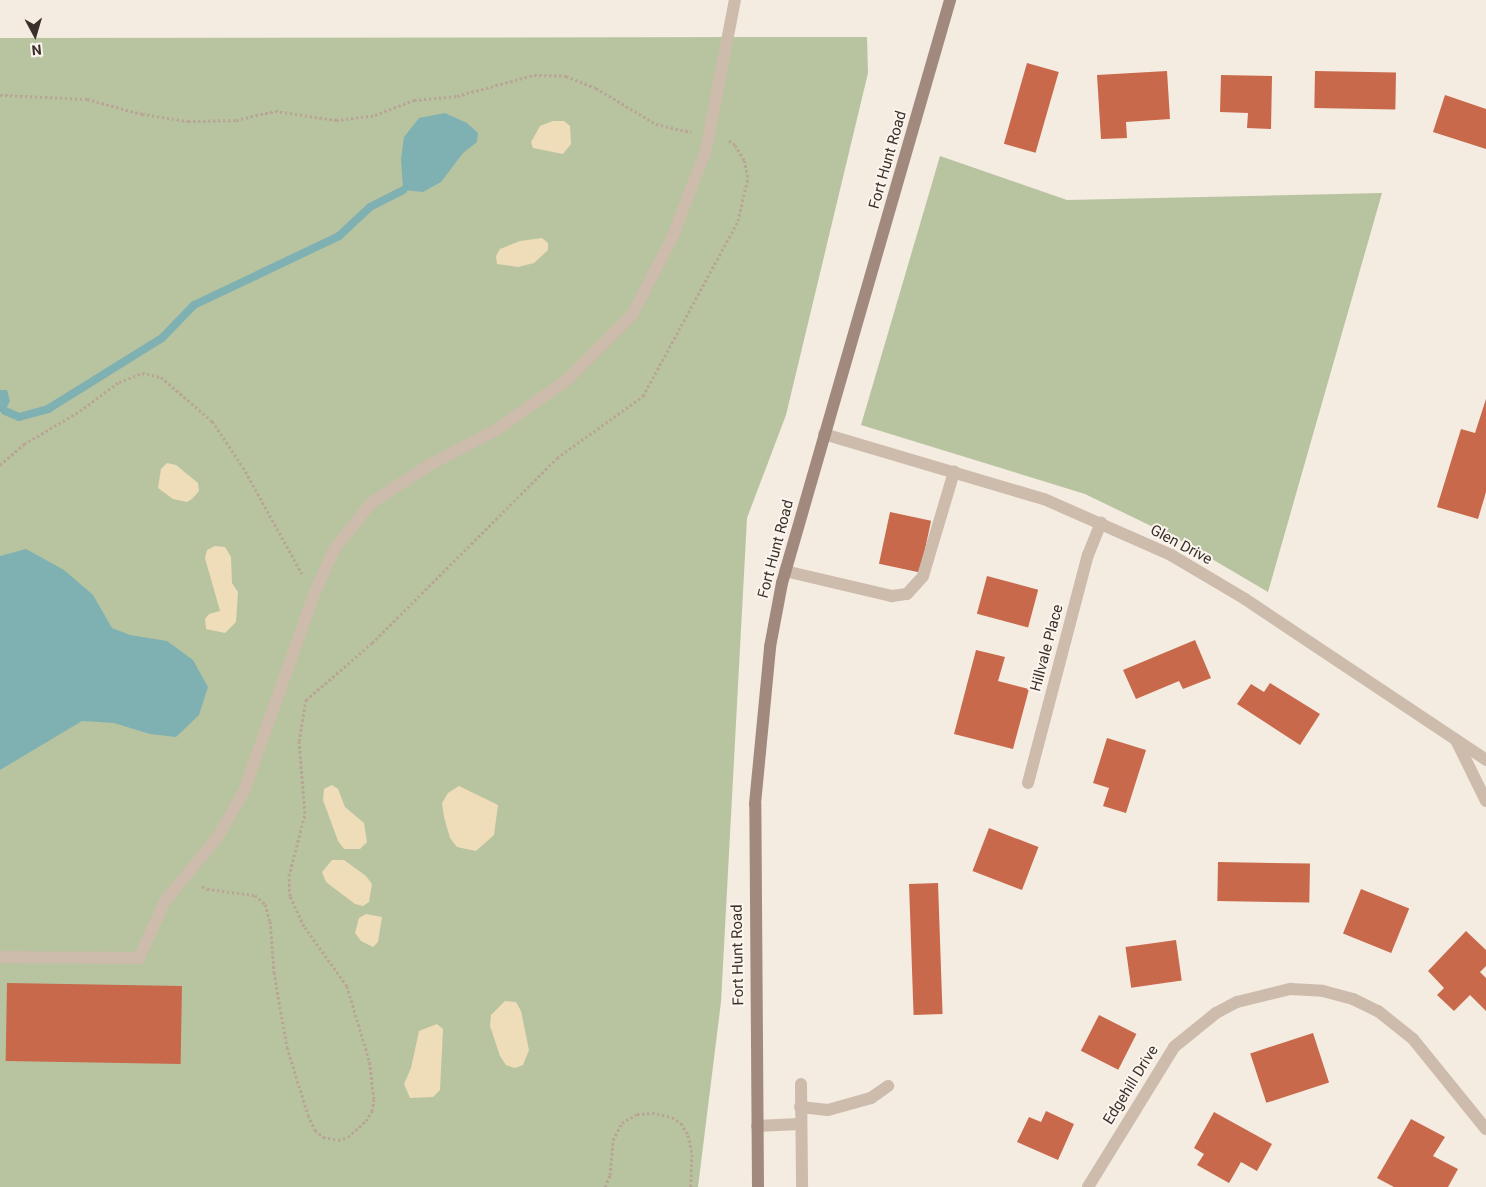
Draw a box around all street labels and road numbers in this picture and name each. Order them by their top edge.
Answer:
street label: Fort Hunt Road [865,109,911,211]
street label: Fort Hunt Road [754,498,798,600]
street label: Glen Drive [1147,521,1215,569]
street label: Hillvale Place [1027,603,1067,693]
street label: Fort Hunt Road [728,904,748,1006]
street label: Edgehill Drive [1100,1042,1162,1128]

